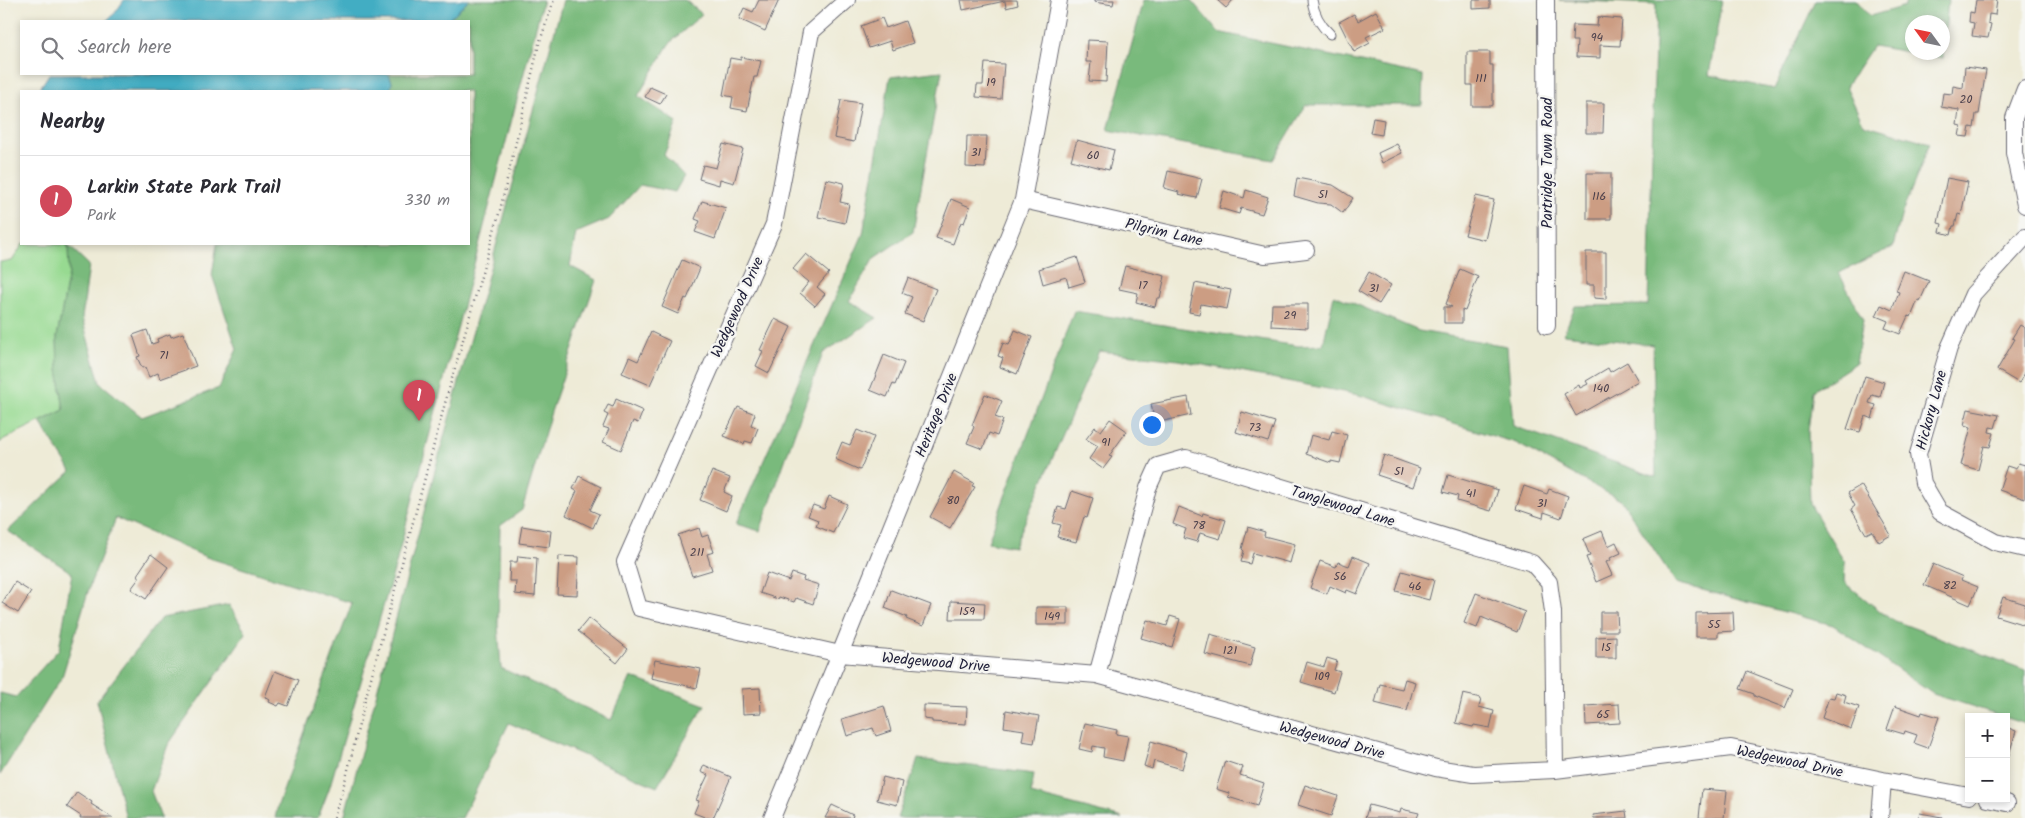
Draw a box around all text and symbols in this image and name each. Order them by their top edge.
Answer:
north arrow [1905,15,1950,60]
search box [20,20,470,75]
house number: 94 [1591,28,1604,47]
text: Search here [78,33,172,63]
icon: search [38,34,66,62]
house number: 111 [1475,69,1487,88]
house number: 19 [986,73,996,92]
house number: 20 [1960,90,1972,109]
street label: Partridge Town Road [1536,97,1560,228]
text: Nearby [40,106,105,139]
house number: 31 [971,143,982,162]
house number: 60 [1087,146,1099,165]
text: Larkin State Park Trail [87,173,281,203]
house number: 51 [1318,185,1328,204]
house number: 116 [1592,187,1606,206]
text: 1 [54,188,58,213]
text: 330 m [405,188,450,213]
text: Park [87,203,116,228]
street label: Pilgrim Lane [1123,212,1205,254]
street label: Wedgewood Drive [705,253,771,362]
house number: 17 [1138,276,1148,295]
house number: 31 [1369,279,1380,298]
house number: 29 [1284,306,1297,325]
house number: 71 [159,346,169,365]
street label: Hickory Lane [1910,367,1954,453]
street label: Heritage Drive [909,369,965,461]
house number: 140 [1593,379,1609,398]
pin: 1 [403,380,435,421]
your location [1139,412,1165,438]
house number: 73 [1249,418,1261,437]
house number: 91 [1101,433,1111,452]
house number: 51 [1394,462,1404,481]
street label: Tanglewood Lane [1288,480,1398,534]
house number: 41 [1466,484,1476,503]
house number: 80 [946,491,960,510]
house number: 31 [1537,494,1548,513]
house number: 78 [1193,516,1206,535]
house number: 211 [690,543,704,562]
house number: 56 [1333,567,1347,586]
house number: 82 [1943,576,1957,595]
house number: 46 [1408,577,1422,596]
house number: 159 [959,602,975,621]
house number: 149 [1044,607,1060,626]
house number: 55 [1708,615,1722,634]
house number: 15 [1601,638,1613,657]
house number: 121 [1223,641,1237,660]
street label: Wedgewood Drive [881,646,991,680]
house number: 109 [1314,667,1330,686]
house number: 65 [1596,705,1611,724]
map controls [1965,713,2010,803]
button: + [1965,713,2010,758]
street label: Wedgewood Drive [1276,715,1387,767]
street label: Wedgewood Drive [1734,739,1845,785]
button: − [1965,758,2010,803]

